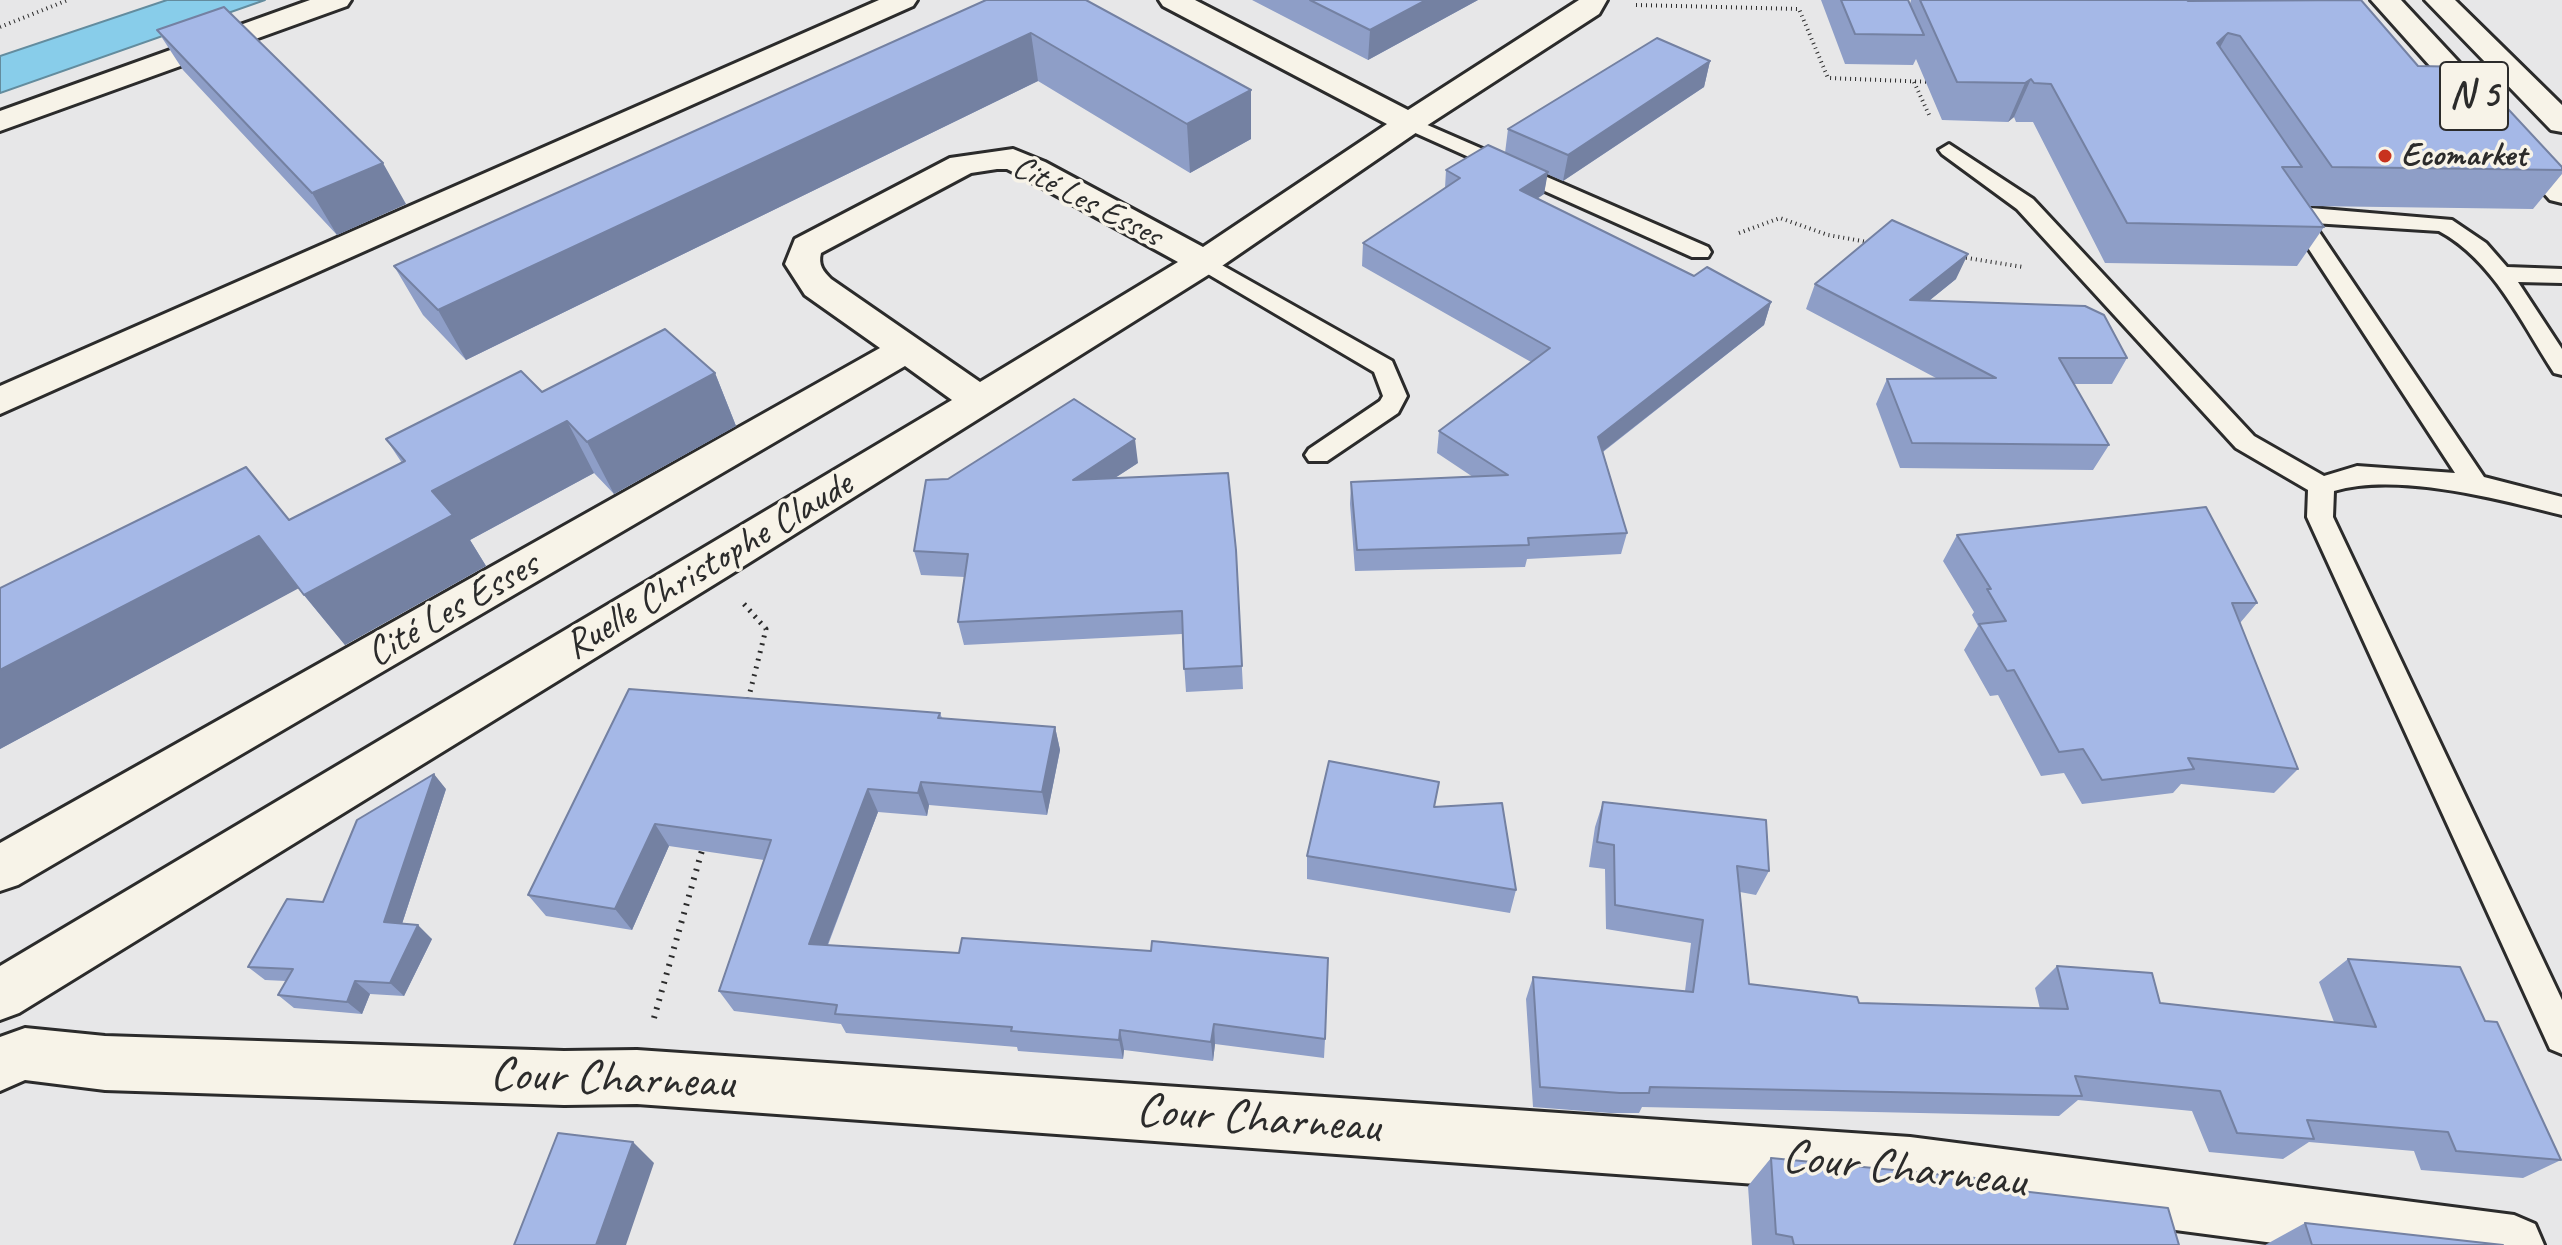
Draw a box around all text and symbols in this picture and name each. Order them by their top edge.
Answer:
road number: N 5 [2440,62,2508,130]
place label: Ecomarket [2401,136,2526,176]
street label: Cité Les Esses [1006,147,1168,257]
marker: Ecomarket [2376,147,2394,165]
street label: Ruelle Christophe Claude [556,461,862,671]
street label: Cité Les Esses [358,542,548,678]
street label: Cour Charneau [489,1047,735,1113]
street label: Cour Charneau [1134,1083,1382,1157]
street label: Cour Charneau [1780,1129,2028,1211]

